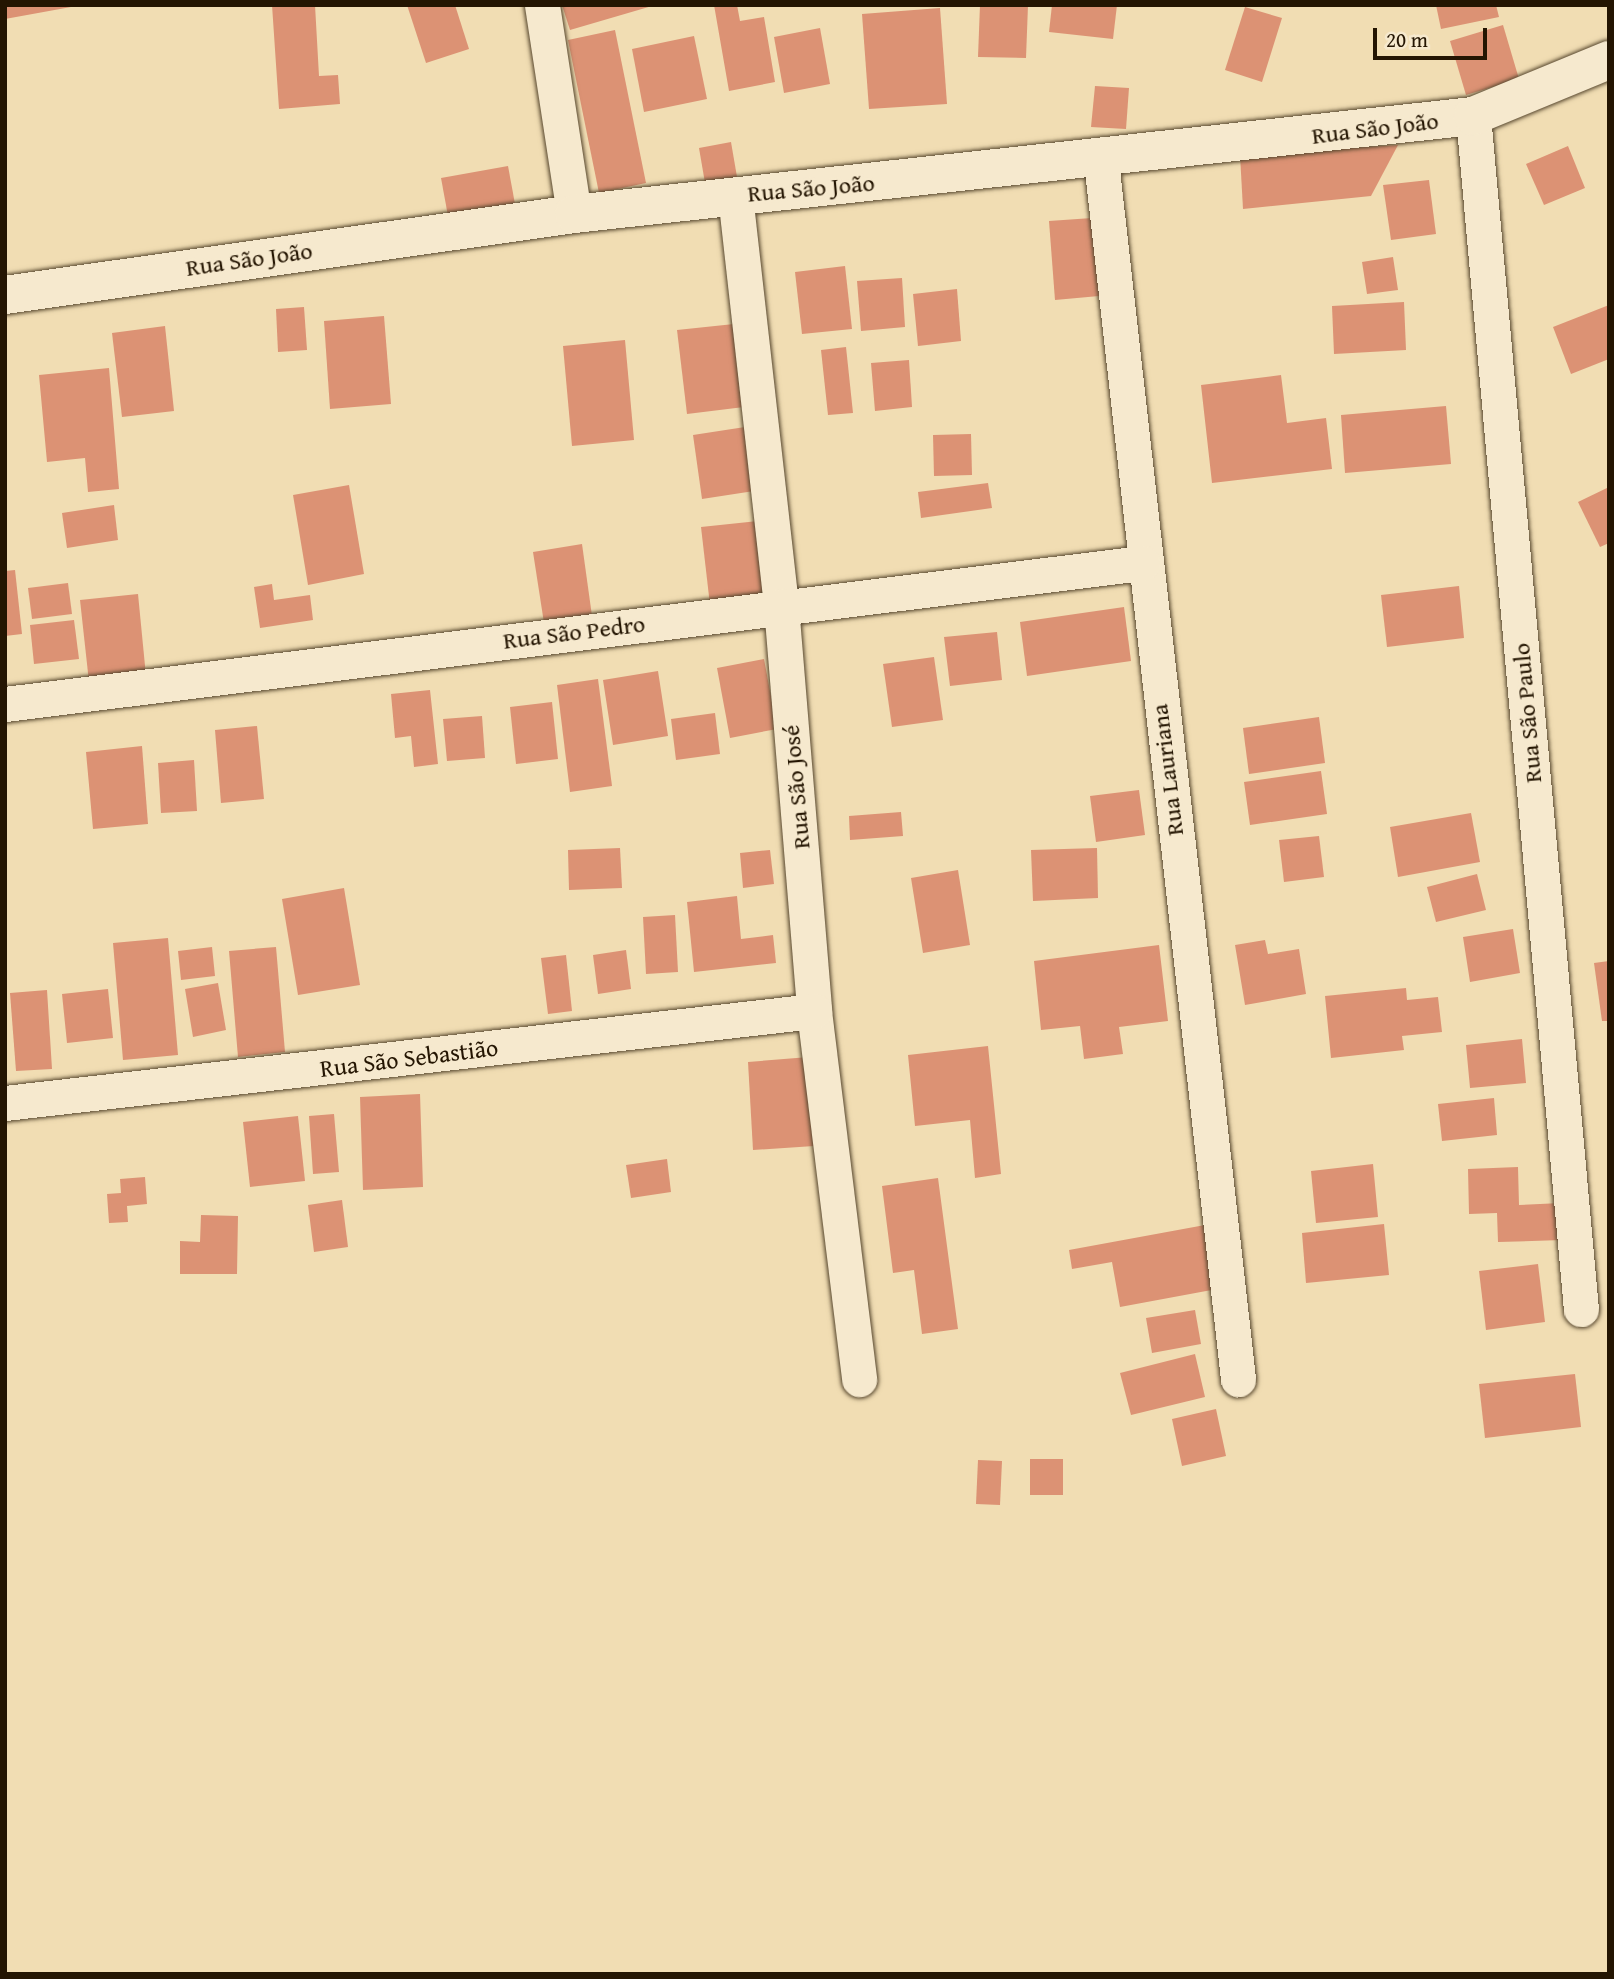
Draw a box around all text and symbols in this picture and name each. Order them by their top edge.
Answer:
scale bar [1376,14,1490,58]
text: 20 m [1386,24,1428,55]
street label: Rua São João [1310,106,1440,150]
street label: Rua São João [746,168,876,208]
street label: Rua São João [184,236,314,282]
street label: Rua São Pedro [501,609,647,655]
street label: Rua São Paulo [1507,642,1547,784]
street label: Rua Lauriana [1145,703,1189,837]
street label: Rua São José [776,724,816,850]
street label: Rua São Sebastião [318,1033,500,1083]

